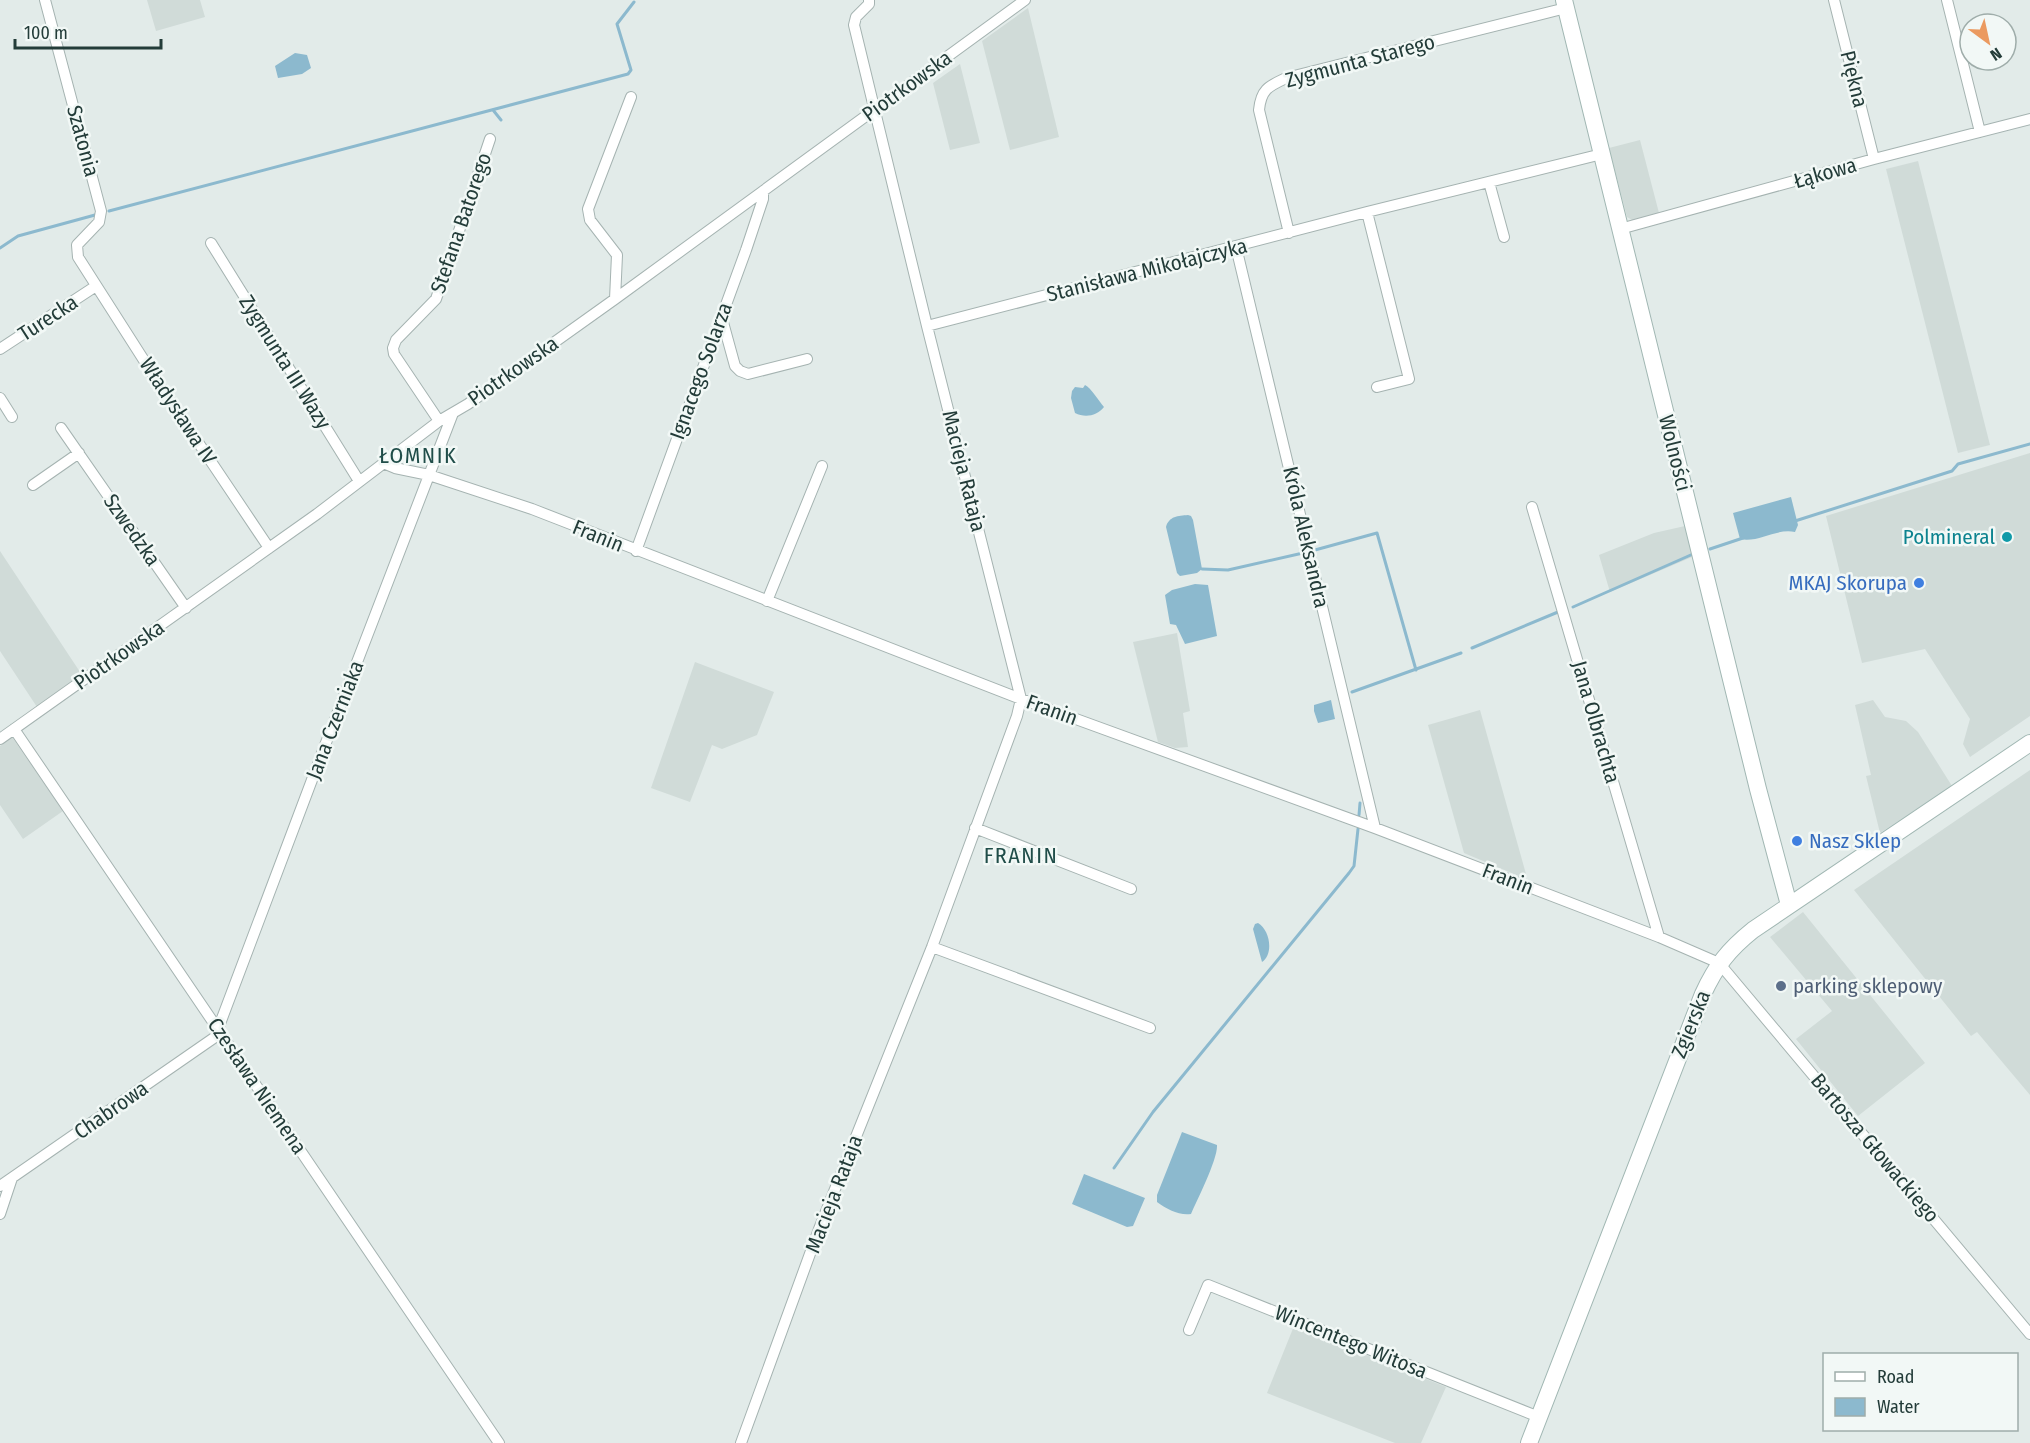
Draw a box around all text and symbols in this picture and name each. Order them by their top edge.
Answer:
scale bar [15,12,160,50]
north arrow [1958,12,2018,72]
text: 100 m [24,22,68,44]
street label: Zygmunta Starego [1282,29,1438,93]
text: N [1987,44,2005,65]
street label: Piotrkowska [857,45,957,127]
street label: Piękna [1834,48,1874,110]
street label: Szatonia [61,102,105,180]
street label: Stefana Batorego [425,149,497,297]
street label: Łąkowa [1791,152,1859,194]
street label: Stanisława Mikołajczyka [1044,232,1250,308]
street label: Turecka [13,289,83,347]
street label: Zygmunta III Wazy [233,290,337,434]
street label: Ignacego Solarza [664,299,738,443]
street label: Piotrkowska [463,330,563,412]
street label: Władysława IV [134,353,222,470]
street label: Macieja Rataja [936,408,992,534]
street label: Wolności [1653,412,1697,494]
district label: ŁOMNIK [379,442,457,469]
street label: Króla Aleksandra [1277,464,1335,610]
street label: Szwedzka [98,489,166,571]
street label: Franin [569,514,627,558]
place label: Polmineral [1903,524,1995,550]
marker: Polmineral [2000,530,2014,544]
place label: MKAJ Skorupa [1789,570,1907,596]
marker: MKAJ Skorupa [1912,576,1926,590]
street label: Piotrkowska [69,614,169,696]
street label: Jana Czerniaka [300,657,370,783]
street label: Jana Olbrachta [1566,658,1626,786]
street label: Franin [1023,689,1081,731]
place label: Nasz Sklep [1809,828,1901,854]
marker: Nasz Sklep [1790,834,1804,848]
district label: FRANIN [984,842,1058,869]
street label: Franin [1479,857,1537,901]
place label: parking sklepowy [1793,973,1943,999]
marker: parking sklepowy [1774,979,1788,993]
street label: Zgierska [1666,986,1716,1062]
street label: Czesława Niemena [202,1013,312,1159]
street label: Bartosza Głowackiego [1805,1068,1945,1228]
street label: Chabrowa [69,1075,153,1145]
street label: Macieja Rataja [800,1131,868,1257]
street label: Wincentego Witosa [1271,1300,1431,1384]
legend [1823,1353,2018,1431]
text: Road [1877,1366,1914,1388]
text: Water [1877,1396,1920,1418]

